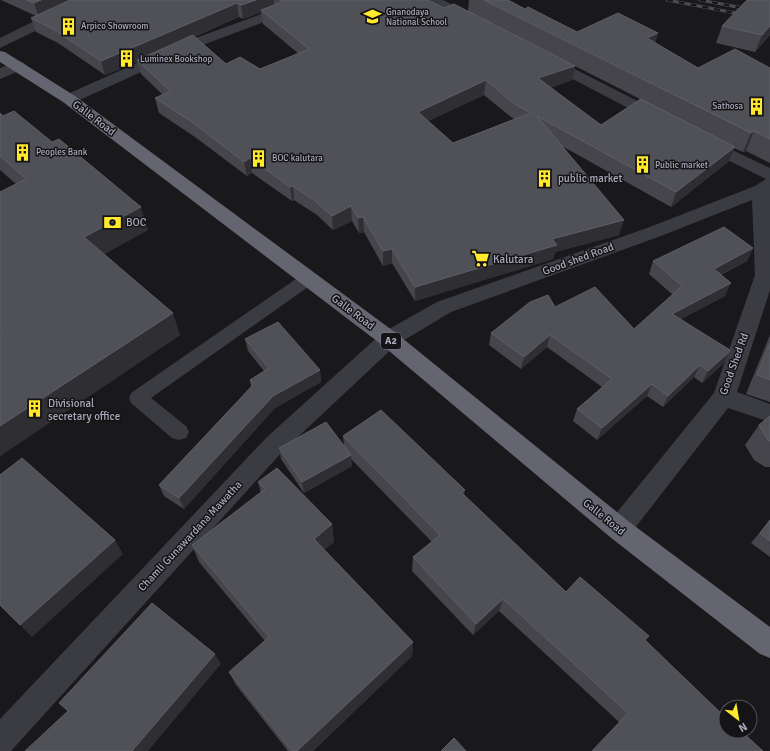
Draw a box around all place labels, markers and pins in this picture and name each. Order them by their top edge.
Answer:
school or university icon: Gnanodaya National School [363,7,383,27]
place label: Gnanodaya National School [386,7,448,28]
building icon: Arpico Showroom [58,16,78,36]
place label: Arpico Showroom [81,21,149,32]
building icon: Luminex Bookshop [117,49,137,69]
place label: Luminex Bookshop [140,54,212,65]
building icon: Sathosa [746,96,766,116]
place label: Sathosa [712,101,743,112]
building icon: Peoples Bank [13,142,33,162]
place label: Peoples Bank [36,147,88,158]
building icon: BOC kalutara [249,148,269,168]
place label: BOC kalutara [272,153,323,164]
building icon: Public market [632,155,652,175]
place label: Public market [655,160,708,171]
building icon: public market [535,168,555,188]
place label: public market [558,172,623,185]
bank icon: BOC [103,212,123,232]
place label: BOC [126,216,147,229]
supermarket icon: Kalutara [470,249,490,269]
place label: Kalutara [493,253,534,266]
place label: Divisional secretary office [48,397,120,423]
building icon: Divisional secretary office [25,399,45,419]

